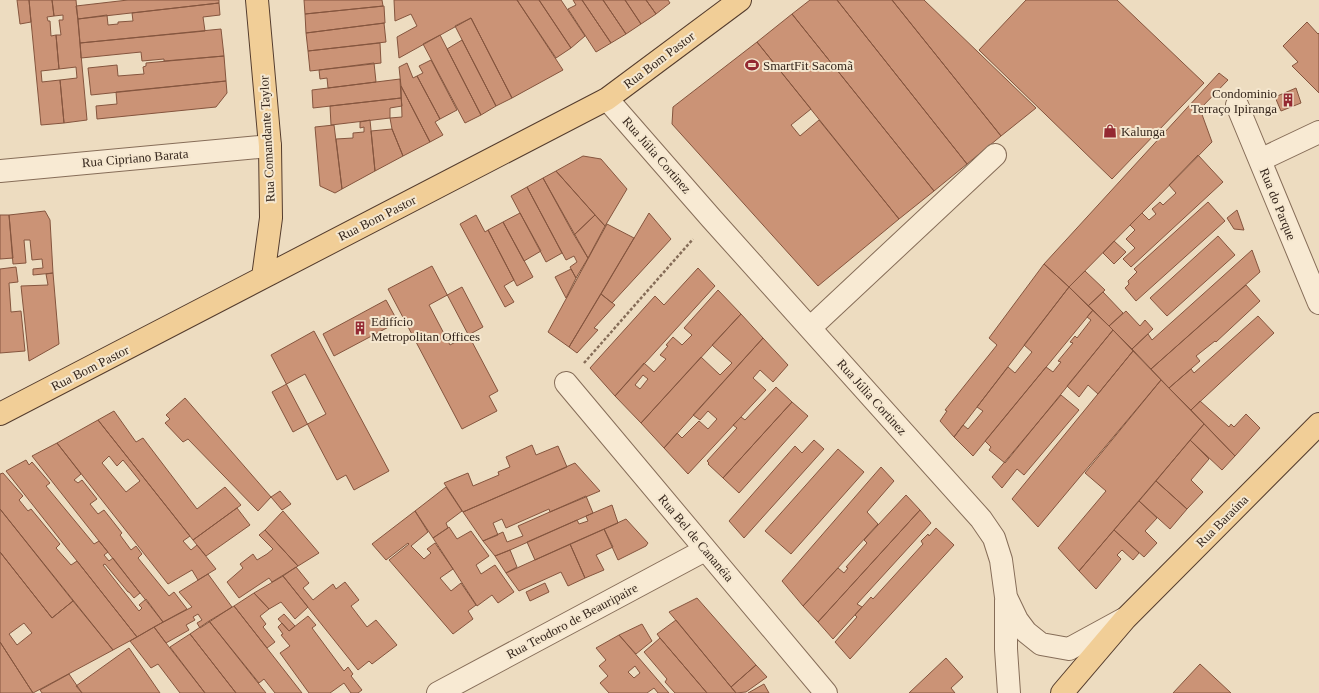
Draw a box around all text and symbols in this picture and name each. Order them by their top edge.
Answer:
street label: Rua Bom Pastor [620,28,698,92]
sports icon: SmartFit Sacomã [744,57,760,73]
place label: SmartFit Sacomã [763,58,853,73]
street label: Rua Comandante Taylor [256,75,278,203]
place label: Condominio Terraço Ipiranga [1191,86,1277,116]
building icon: Condominio Terraço Ipiranga [1280,92,1296,108]
street label: Rua Júlia Cortinez [620,114,695,197]
shop icon: Kalunga [1102,123,1118,139]
place label: Kalunga [1121,124,1165,139]
street label: Rua Cipriano Barata [81,146,189,170]
street label: Rua do Parque [1257,166,1299,243]
street label: Rua Bom Pastor [336,192,419,244]
place label: Edifício Metropolitan Offices [371,314,480,344]
building icon: Edifício Metropolitan Offices [352,320,368,336]
street label: Rua Bom Pastor [49,342,132,394]
street label: Rua Júlia Cortinez [834,356,910,438]
street label: Rua Bel de Cananéia [655,491,737,585]
street label: Rua Baraúna [1193,492,1251,550]
street label: Rua Teodoro de Beauripaire [504,580,640,662]

